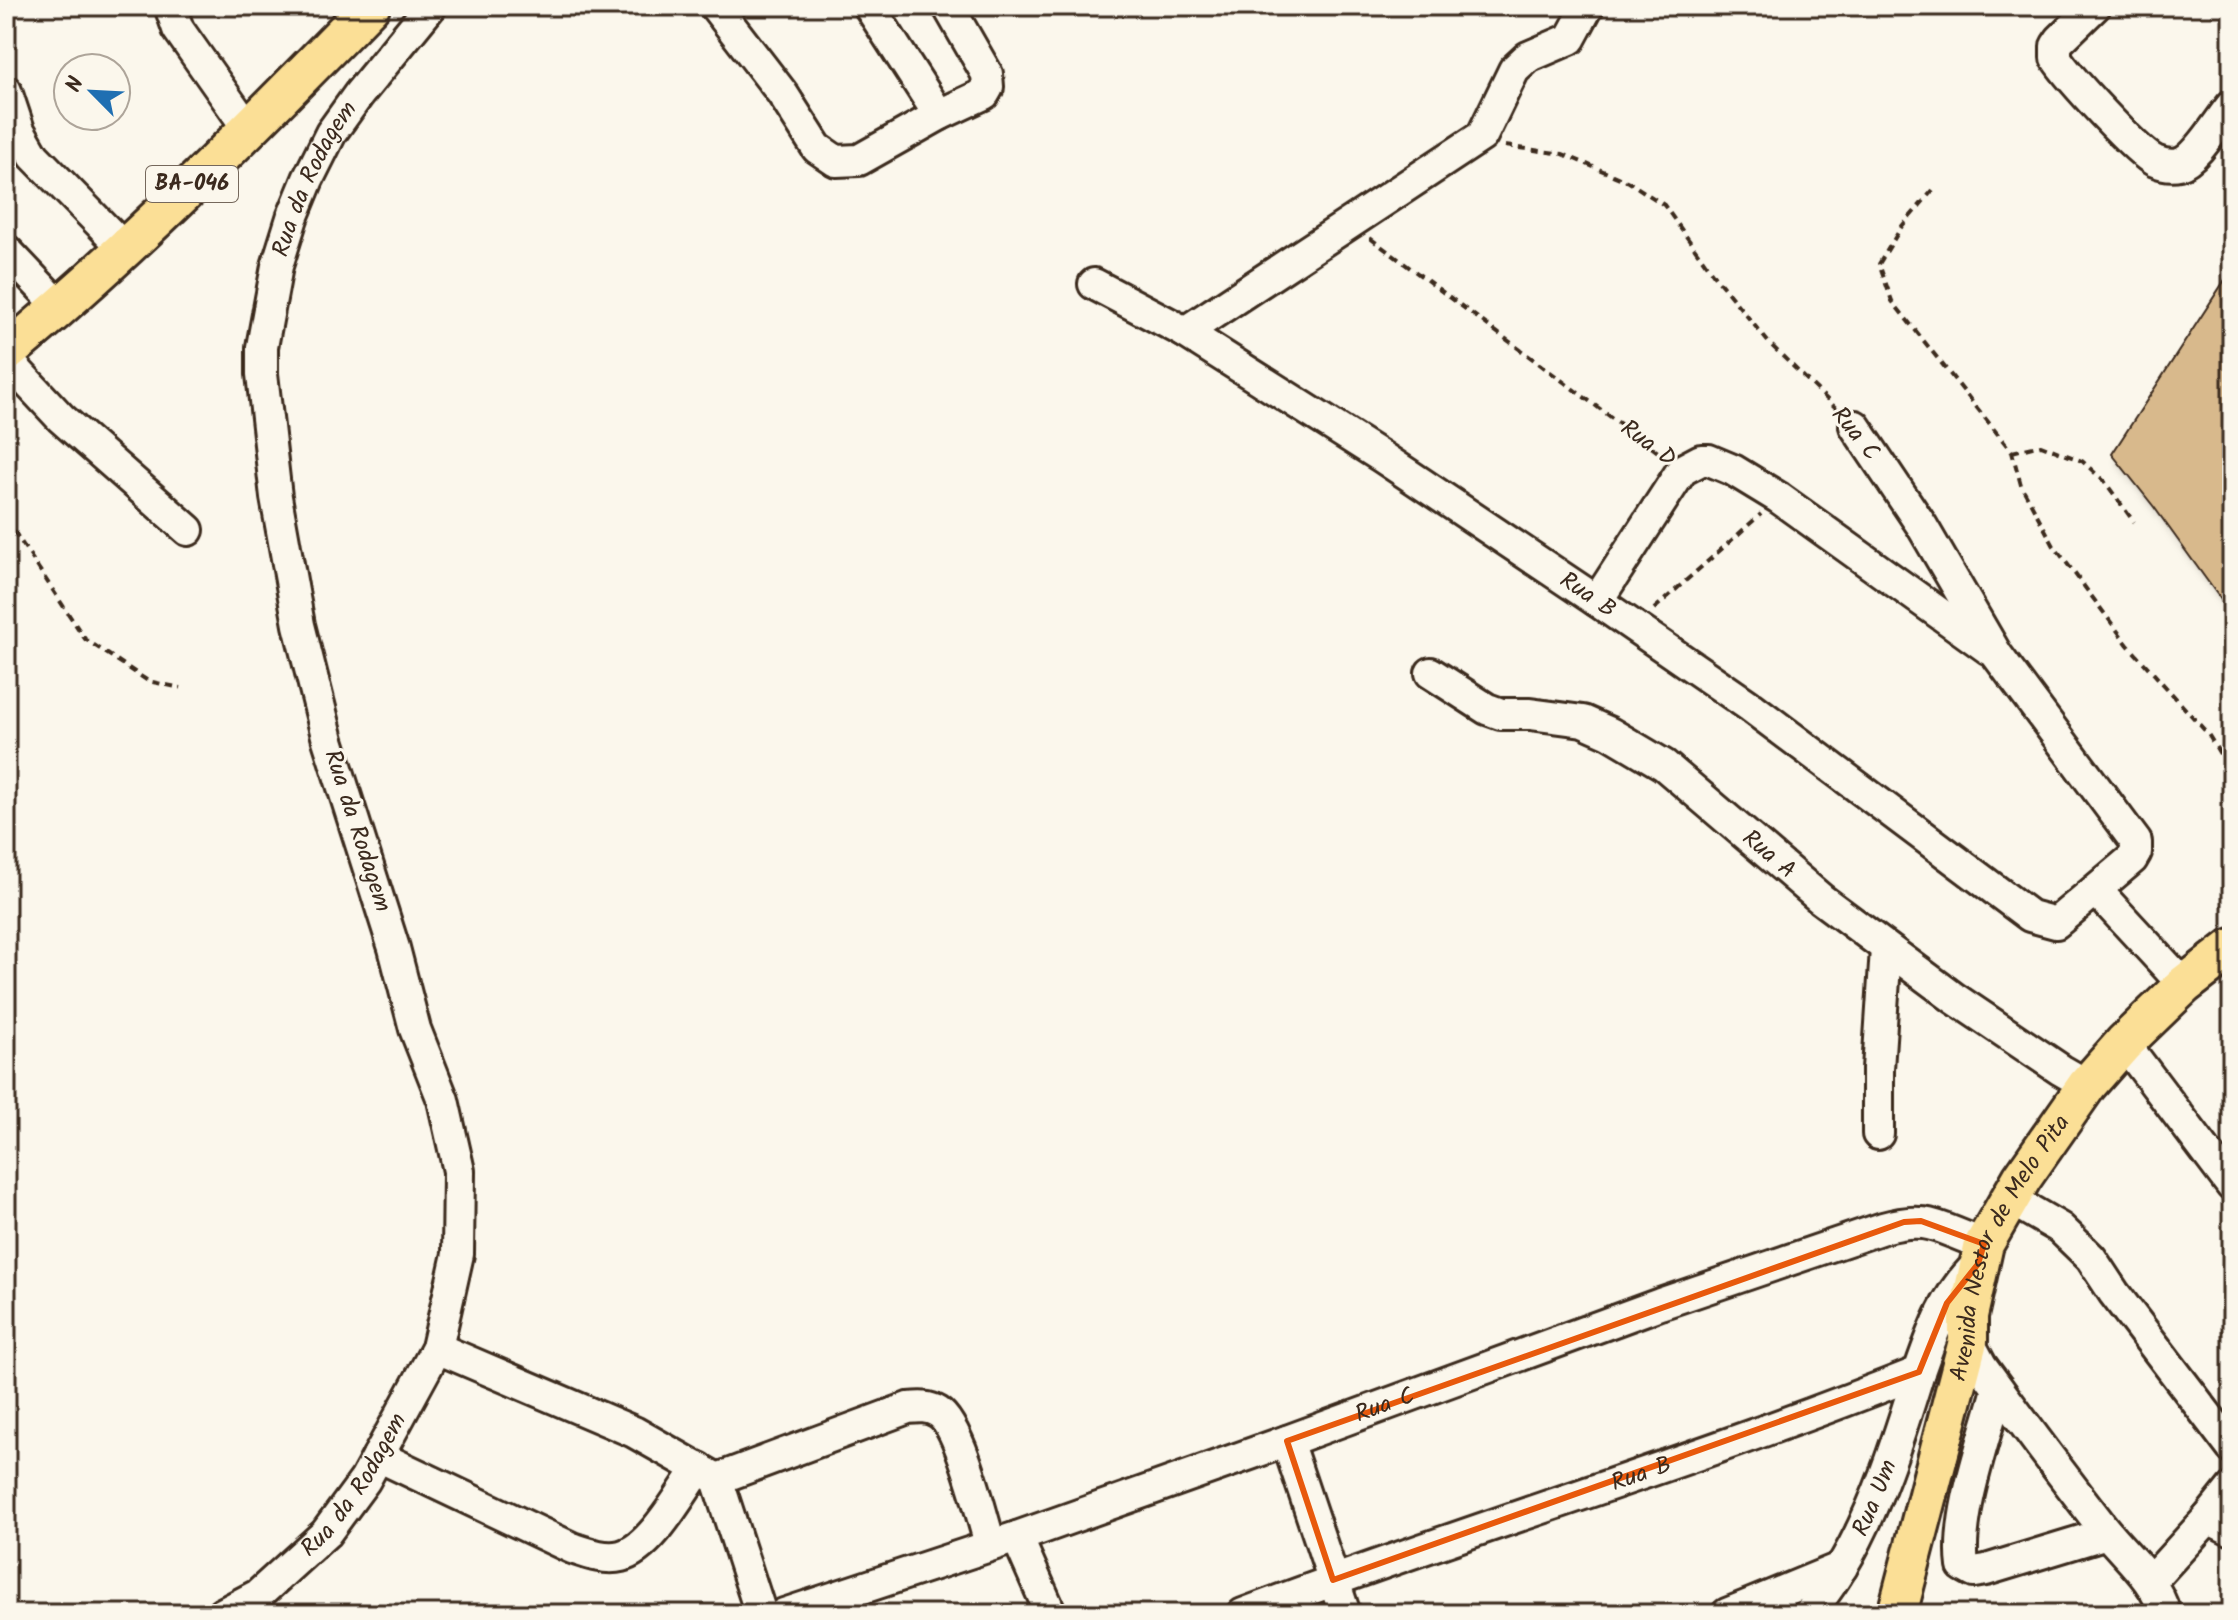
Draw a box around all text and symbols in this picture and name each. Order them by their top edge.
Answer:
north arrow [52,52,132,132]
text: N [57,71,95,98]
street label: Rua da Rodagem [262,93,368,262]
road number: BA-046 [146,166,238,202]
street label: Rua C [1821,398,1889,470]
street label: Rua D [1611,410,1685,478]
street label: Rua B [1551,562,1624,628]
street label: Rua da Rodagem [312,745,402,917]
street label: Rua A [1733,820,1805,889]
street label: Avenida Nestor de Melo Pita [1939,1106,2080,1386]
street label: Rua C [1349,1376,1420,1434]
street label: Rua da Rodagem [291,1406,417,1567]
street label: Rua B [1606,1446,1677,1503]
street label: Rua Um [1842,1454,1908,1543]

